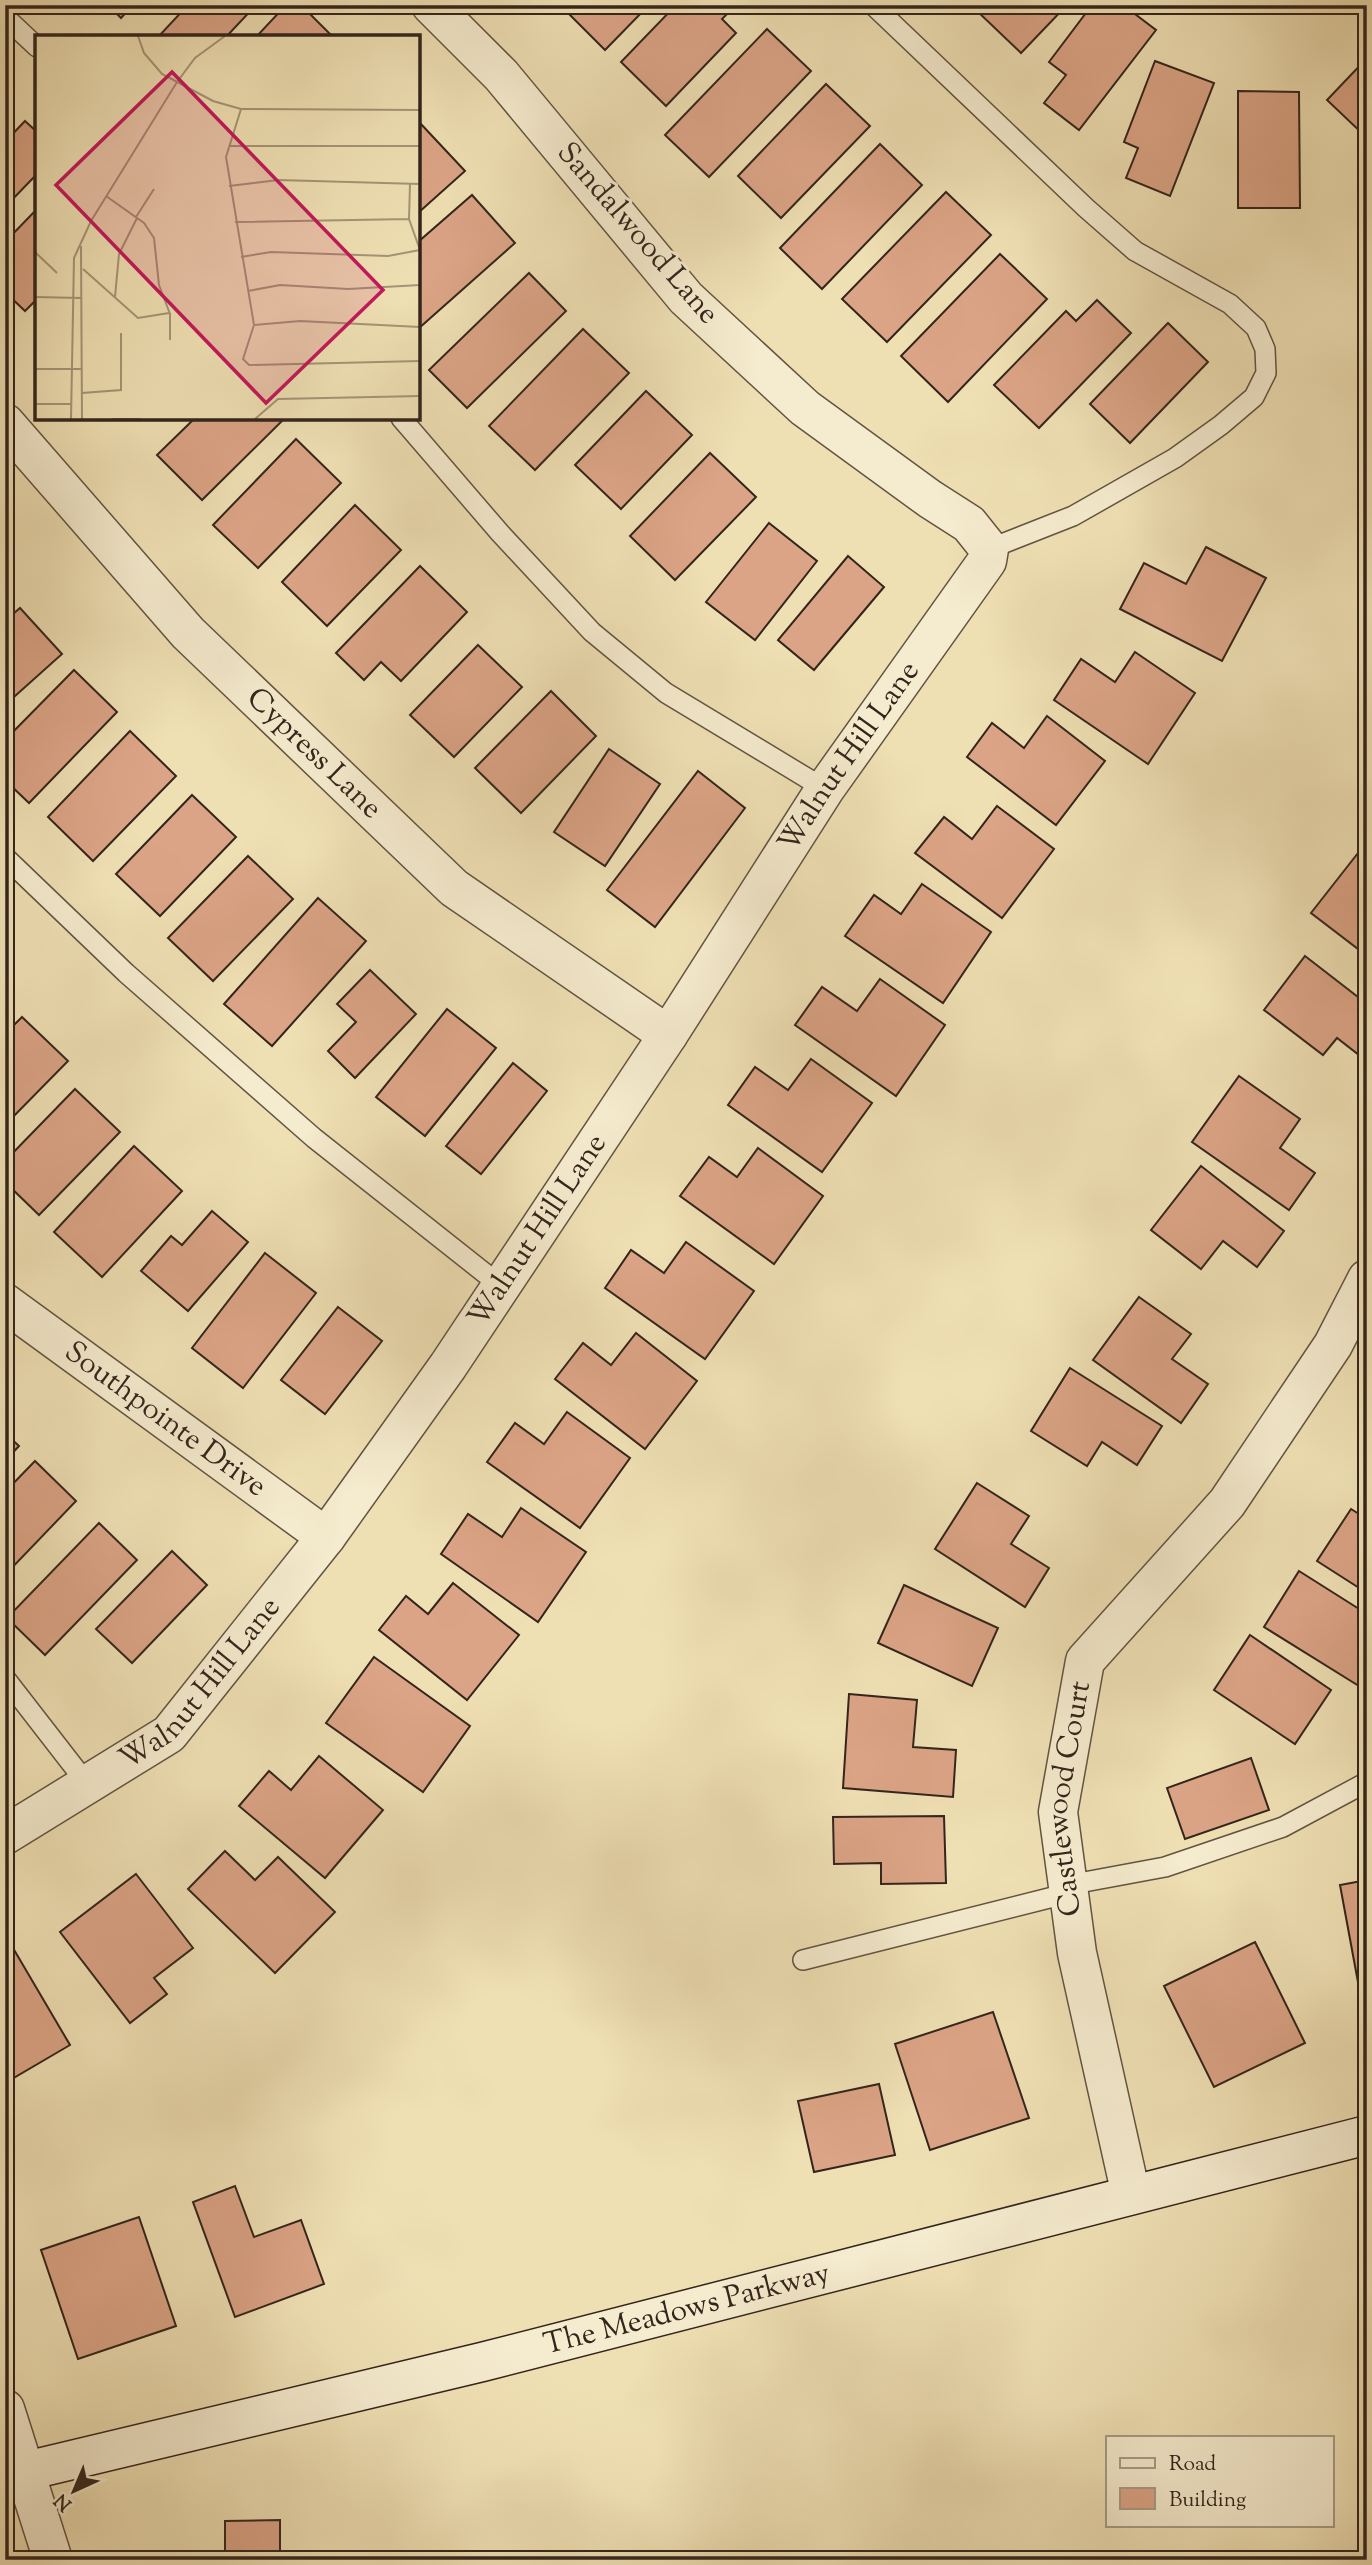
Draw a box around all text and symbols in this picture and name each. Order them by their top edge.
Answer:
inset map [35,35,420,420]
street label: Sandalwood Lane [546,133,728,335]
street label: Walnut Hill Lane [768,653,931,861]
street label: Cypress Lane [236,678,392,829]
street label: Walnut Hill Lane [458,1126,618,1336]
street label: Southpointe Drive [55,1331,275,1508]
street label: Walnut Hill Lane [111,1588,291,1781]
street label: Castlewood Court [1036,1678,1103,1919]
street label: The Meadows Parkway [539,2252,835,2367]
legend [1106,2436,1334,2526]
text: Road [1169,2450,1216,2480]
north arrow [38,2456,108,2526]
text: N [49,2486,79,2516]
text: Building [1169,2486,1246,2516]

